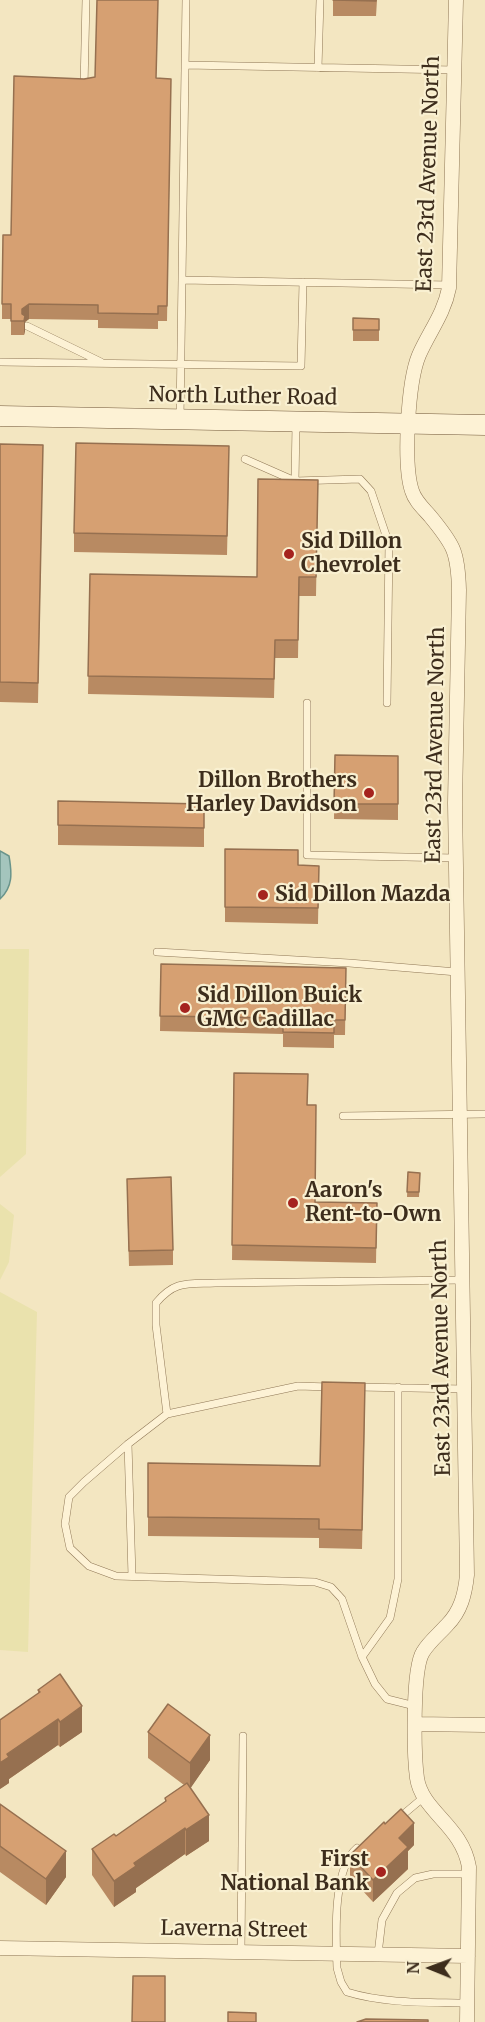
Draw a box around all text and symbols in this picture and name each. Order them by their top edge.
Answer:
street label: East 23rd Avenue North [412,55,446,293]
street label: North Luther Road [149,383,337,411]
place label: Sid Dillon Chevrolet [301,529,402,579]
marker: Sid Dillon Chevrolet [282,547,296,561]
street label: East 23rd Avenue North [421,626,451,864]
place label: Dillon Brothers Harley Davidson [186,768,357,818]
marker: Dillon Brothers Harley Davidson [362,786,376,800]
place label: Sid Dillon Mazda [275,882,450,908]
marker: Sid Dillon Mazda [256,888,270,902]
place label: Sid Dillon Buick GMC Cadillac [197,983,362,1033]
marker: Sid Dillon Buick GMC Cadillac [178,1001,192,1015]
place label: Aaron's Rent-to-Own [305,1178,441,1228]
marker: Aaron's Rent-to-Own [286,1196,300,1210]
street label: East 23rd Avenue North [427,1239,457,1477]
place label: First National Bank [221,1847,369,1897]
marker: First National Bank [374,1865,388,1879]
street label: Laverna Street [160,1916,308,1944]
north arrow [401,1938,461,1998]
text: N [403,1961,423,1974]

